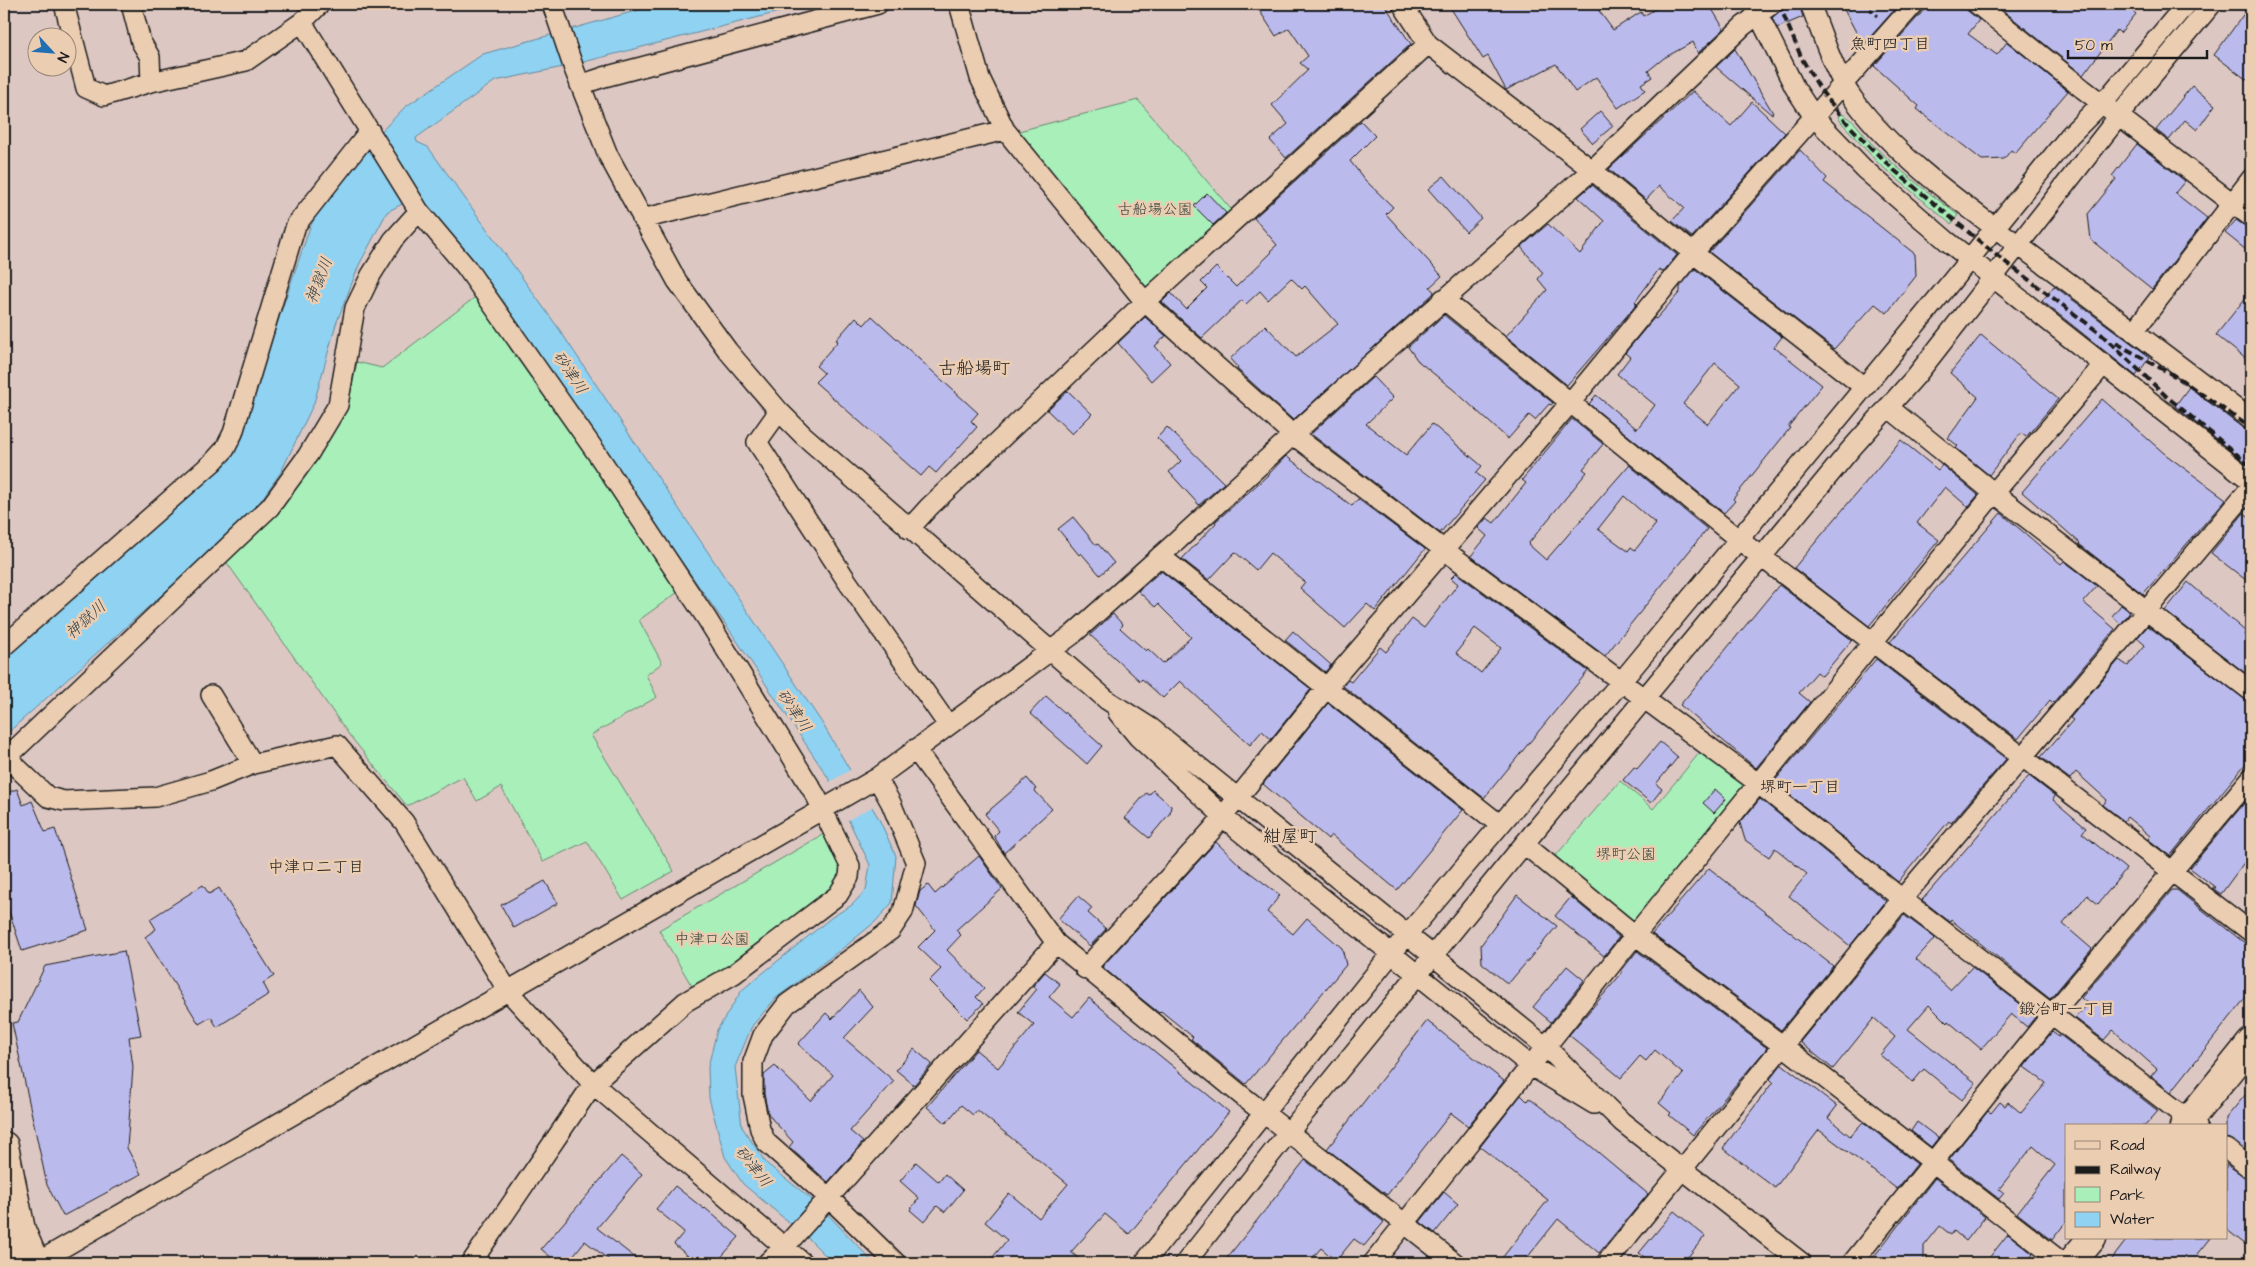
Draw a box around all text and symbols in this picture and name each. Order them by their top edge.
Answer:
north arrow [28,28,78,78]
scale bar [2068,28,2206,60]
district label: 魚町四丁目 [1850,33,1930,55]
text: 50 m [2075,35,2113,56]
text: N [52,49,74,66]
park label: 古船場公園 [1117,199,1193,220]
water label: 神獄川 [300,254,338,307]
water label: 砂津川 [548,347,593,399]
district label: 古船場町 [938,356,1010,381]
water label: 神獄川 [60,596,111,644]
water label: 砂津川 [772,685,817,737]
district label: 堺町一丁目 [1760,776,1840,798]
district label: 紺屋町 [1263,824,1317,849]
park label: 堺町公園 [1596,844,1656,865]
district label: 中津口二丁目 [268,856,364,878]
park label: 中津口公園 [674,929,750,950]
district label: 鍛冶町一丁目 [2019,998,2115,1020]
legend [2065,1124,2228,1240]
text: Road [2110,1135,2145,1156]
water label: 砂津川 [730,1141,777,1192]
text: Railway [2110,1159,2161,1181]
text: Park [2110,1185,2145,1206]
text: Water [2110,1209,2154,1230]

